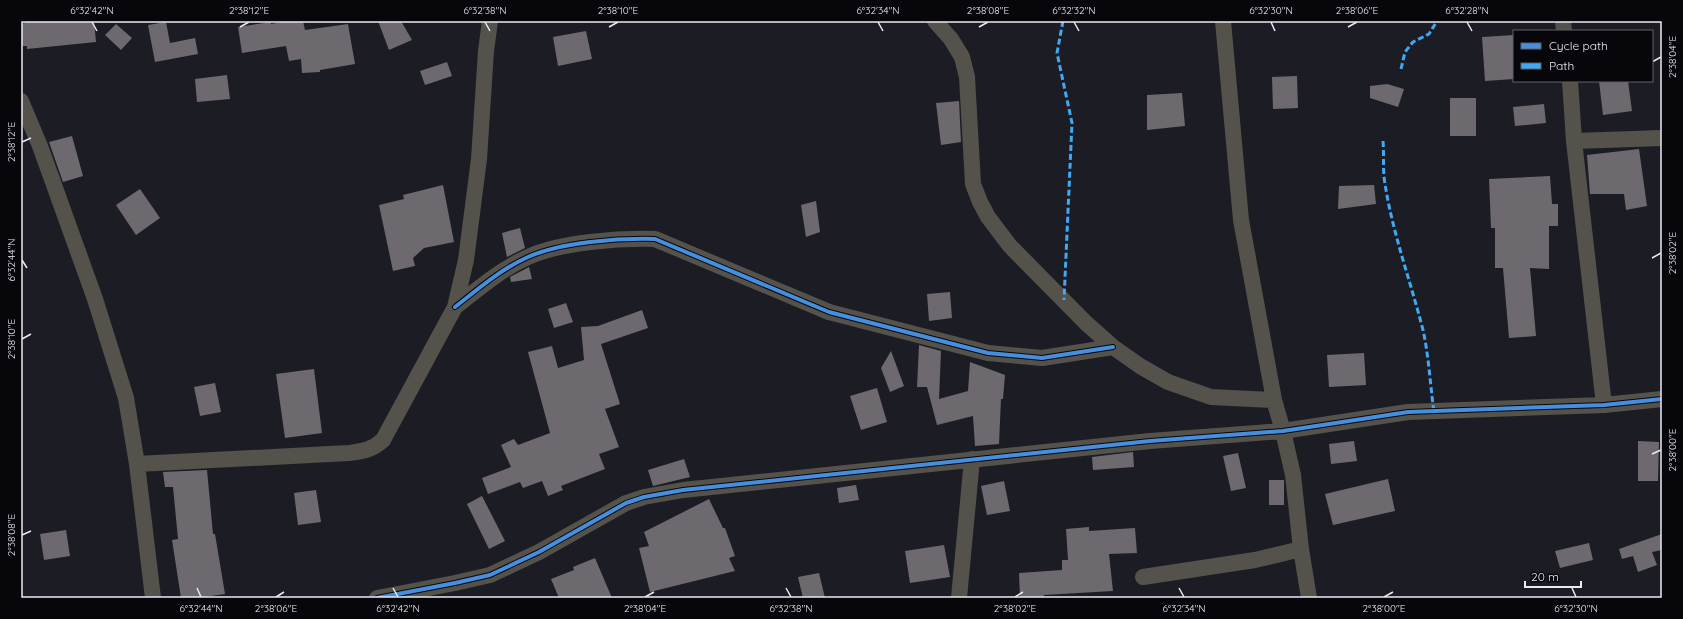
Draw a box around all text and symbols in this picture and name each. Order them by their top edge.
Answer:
text: 6°32'42"N [70,4,114,17]
text: 2°38'12"E [229,4,269,17]
text: 6°32'38"N [463,4,507,17]
text: 2°38'10"E [598,4,639,17]
text: 6°32'34"N [856,4,900,17]
text: 2°38'08"E [967,4,1009,17]
text: 6°32'32"N [1052,4,1096,17]
text: 6°32'30"N [1249,4,1293,17]
text: 2°38'06"E [1336,4,1378,17]
text: 6°32'28"N [1445,4,1489,17]
legend [1513,30,1653,82]
text: 2°38'04"E [1666,36,1679,78]
text: Cycle path [1549,38,1608,53]
text: Path [1549,58,1574,73]
text: 2°38'12"E [5,122,18,162]
text: 2°38'02"E [1666,231,1679,274]
text: 6°32'44"N [5,238,18,282]
text: 2°38'10"E [5,318,18,359]
text: 2°38'00"E [1666,428,1679,471]
text: 2°38'08"E [5,514,18,556]
scale bar [1525,563,1581,589]
text: 20 m [1531,569,1559,584]
text: 6°32'44"N [179,602,223,615]
text: 2°38'06"E [255,602,297,615]
text: 6°32'42"N [376,602,420,615]
text: 2°38'04"E [624,602,666,615]
text: 6°32'38"N [769,602,813,615]
text: 2°38'02"E [994,602,1037,615]
text: 6°32'34"N [1162,602,1206,615]
text: 2°38'00"E [1363,602,1406,615]
text: 6°32'30"N [1554,602,1598,615]

